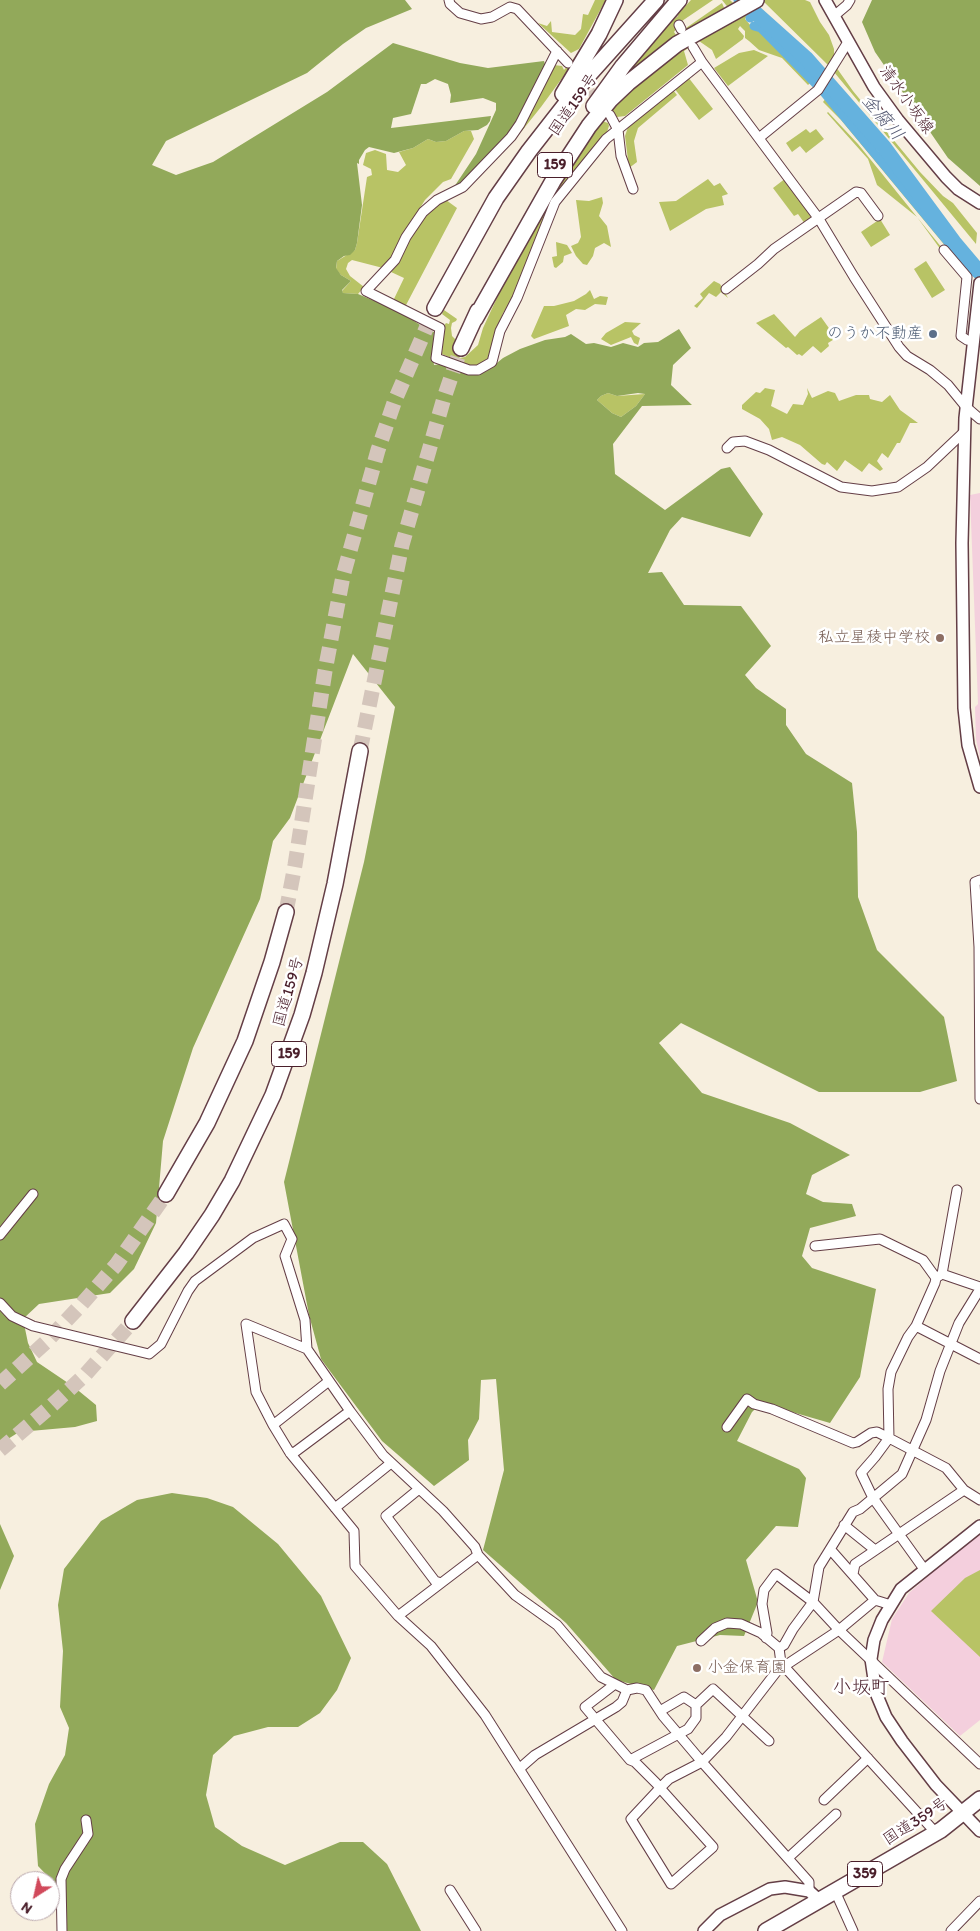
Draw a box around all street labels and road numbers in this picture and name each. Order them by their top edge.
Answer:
street label: 清水小坂線 [875,62,937,138]
street label: 国道159号 [545,70,603,140]
road number: 159 [538,152,572,178]
street label: 国道159号 [270,955,308,1029]
road number: 159 [272,1042,306,1066]
street label: 国道359号 [880,1794,952,1850]
road number: 359 [848,1862,882,1886]

